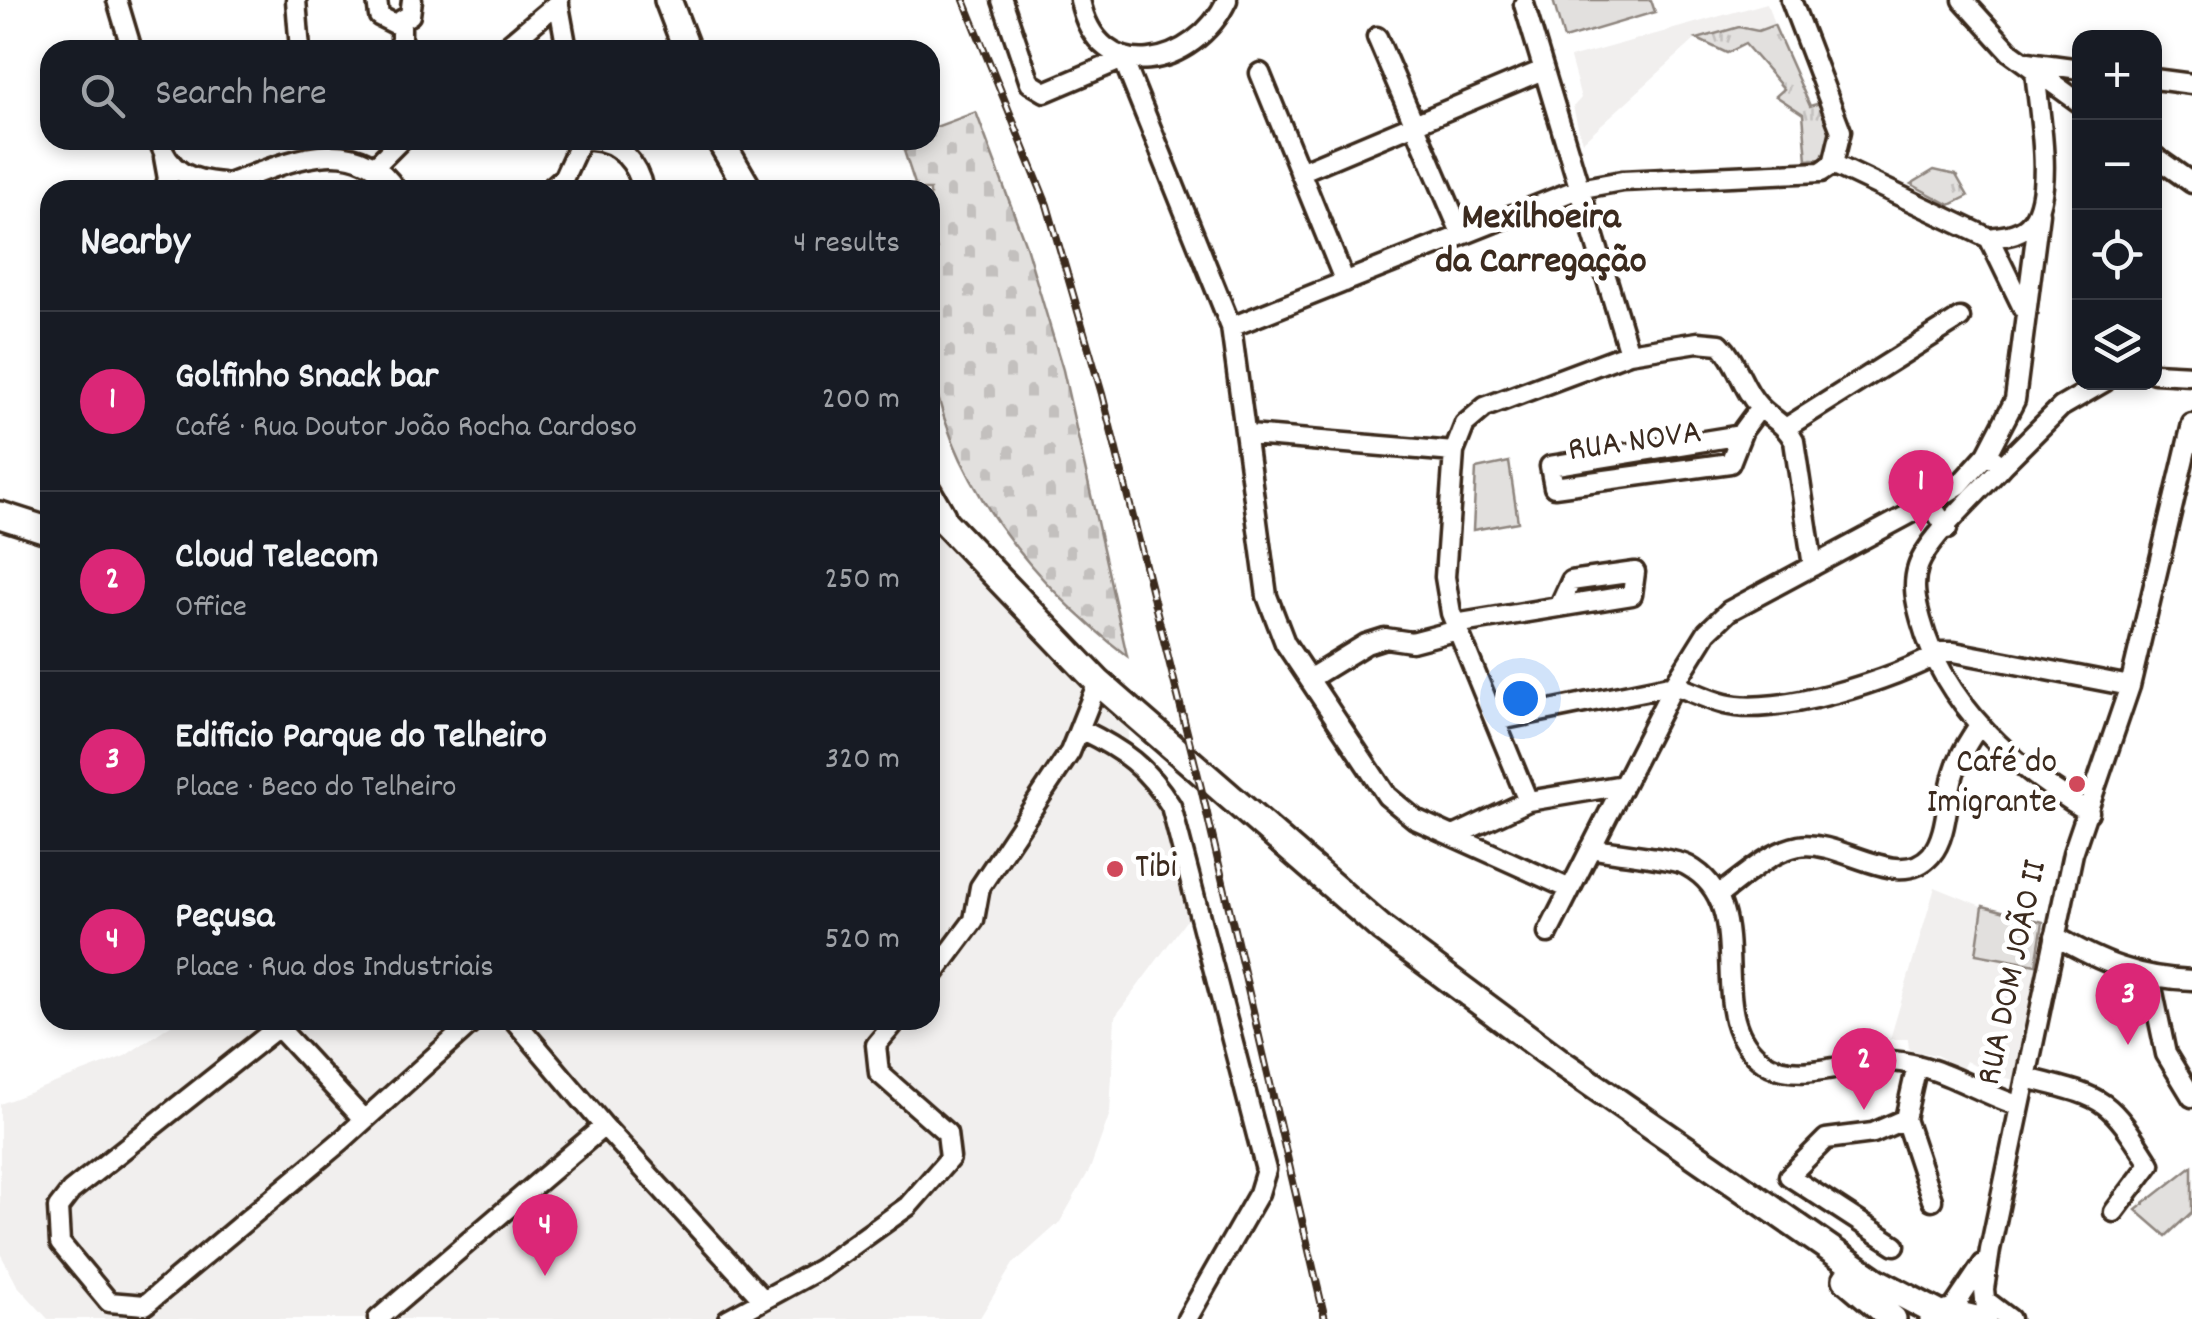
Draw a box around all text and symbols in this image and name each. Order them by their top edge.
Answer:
map controls [2072,30,2162,390]
button: + [2072,30,2162,120]
search box [40,40,940,150]
icon: search [75,68,130,123]
text: Search here [155,68,327,123]
button: − [2072,120,2162,210]
district label: Mexilhoeira da Carregação [1435,192,1647,291]
button: locate [2072,210,2162,300]
text: Nearby [80,215,190,275]
text: 4 results [793,222,900,268]
button: layers [2072,300,2162,390]
text: Golfinho Snack bar [175,351,438,406]
text: 1 [109,378,116,424]
text: 200 m [822,378,900,424]
text: Café · Rua Doutor João Rocha Cardoso [175,406,637,452]
street label: RUA NOVA [1565,409,1705,477]
pin: 1 [1888,450,1954,532]
text: Cloud Telecom [175,531,379,586]
text: 2 [106,558,119,604]
text: 250 m [824,558,900,604]
text: Office [175,586,247,632]
your location [1495,673,1546,724]
text: Edificio Parque do Telheiro [175,711,547,766]
text: 3 [105,738,120,784]
text: 320 m [825,738,900,784]
place label: Café do Imigrante [1926,739,2057,829]
text: Place · Beco do Telheiro [175,766,457,812]
marker: Café do Imigrante [2066,773,2088,795]
place label: Tibi [1135,844,1177,894]
street label: RUA DOM JOÃO II [1966,856,2062,1090]
marker: Tibi [1104,858,1126,880]
text: Peçusa [175,891,274,946]
text: 4 [106,918,119,964]
text: 520 m [824,918,900,964]
text: Place · Rua dos Industriais [175,946,494,992]
pin: 3 [2096,962,2160,1045]
pin: 2 [1832,1028,1896,1110]
pin: 4 [512,1194,578,1276]

